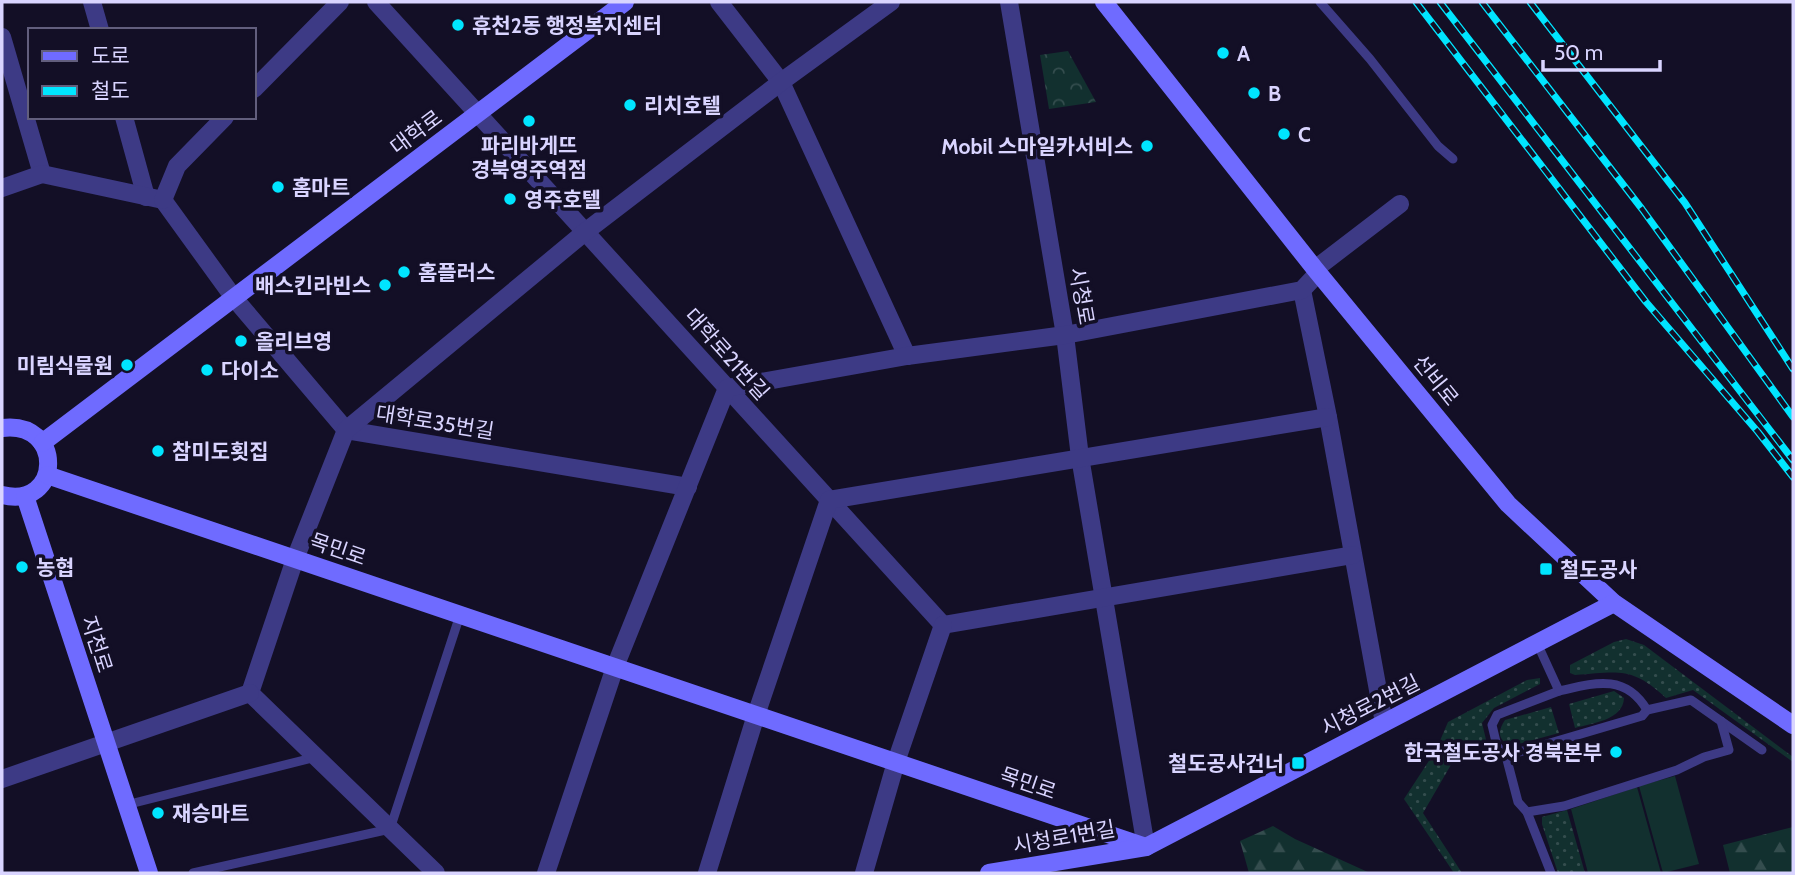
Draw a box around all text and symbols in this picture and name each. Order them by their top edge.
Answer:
place label: 휴천2동 행정복지센터 [472,13,662,38]
marker: 휴천2동 행정복지센터 [450,17,466,33]
legend [28,28,256,119]
scale bar [1543,28,1660,72]
text: 50 m [1554,40,1603,65]
place label: A [1237,41,1251,66]
text: 도로 [91,43,130,68]
marker: A [1215,45,1231,61]
text: 철도 [91,78,130,103]
place label: B [1268,81,1281,106]
marker: B [1246,85,1262,101]
place label: 리치호텔 [644,93,721,118]
marker: 리치호텔 [622,97,638,113]
street label: 대학로 [385,105,447,159]
marker: 파리바게뜨 경북영주역점 [521,113,537,129]
place label: C [1298,122,1311,147]
marker: C [1276,126,1292,142]
place label: 파리바게뜨 경북영주역점 [471,133,587,182]
place label: Mobil 스마일카서비스 [941,134,1133,159]
marker: Mobil 스마일카서비스 [1139,138,1155,154]
place label: 홈마트 [292,175,350,200]
marker: 홈마트 [270,179,286,195]
place label: 영주호텔 [524,187,601,212]
marker: 영주호텔 [502,191,518,207]
place label: 홈플러스 [418,260,495,285]
marker: 홈플러스 [396,264,412,280]
street label: 시청로 [1065,265,1099,327]
place label: 배스킨라빈스 [255,273,371,298]
marker: 배스킨라빈스 [377,277,393,293]
street label: 대학로21번길 [679,303,775,405]
place label: 올리브영 [255,329,332,354]
marker: 올리브영 [233,333,249,349]
street label: 선비로 [1408,350,1464,410]
place label: 미림식물원 [16,353,113,378]
marker: 미림식물원 [119,357,135,373]
place label: 다이소 [221,358,279,383]
marker: 다이소 [199,362,215,378]
street label: 대학로35번길 [374,400,496,444]
place label: 참미도횟집 [172,439,269,464]
marker: 참미도횟집 [150,443,166,459]
street label: 목민로 [307,528,369,570]
place label: 농협 [36,555,75,580]
place label: 철도공사 [1560,557,1637,582]
marker: 농협 [14,559,30,575]
marker: 철도공사 [1538,561,1554,577]
street label: 지천로 [76,613,118,675]
street label: 시청로2번길 [1316,669,1424,741]
place label: 한국철도공사 경북본부 [1404,740,1602,765]
marker: 한국철도공사 경북본부 [1608,744,1624,760]
place label: 철도공사건너 [1168,751,1284,776]
marker: 철도공사건너 [1290,755,1306,771]
street label: 목민로 [997,762,1059,804]
place label: 재승마트 [172,801,249,826]
marker: 재승마트 [150,805,166,821]
street label: 시청로1번길 [1011,816,1117,858]

